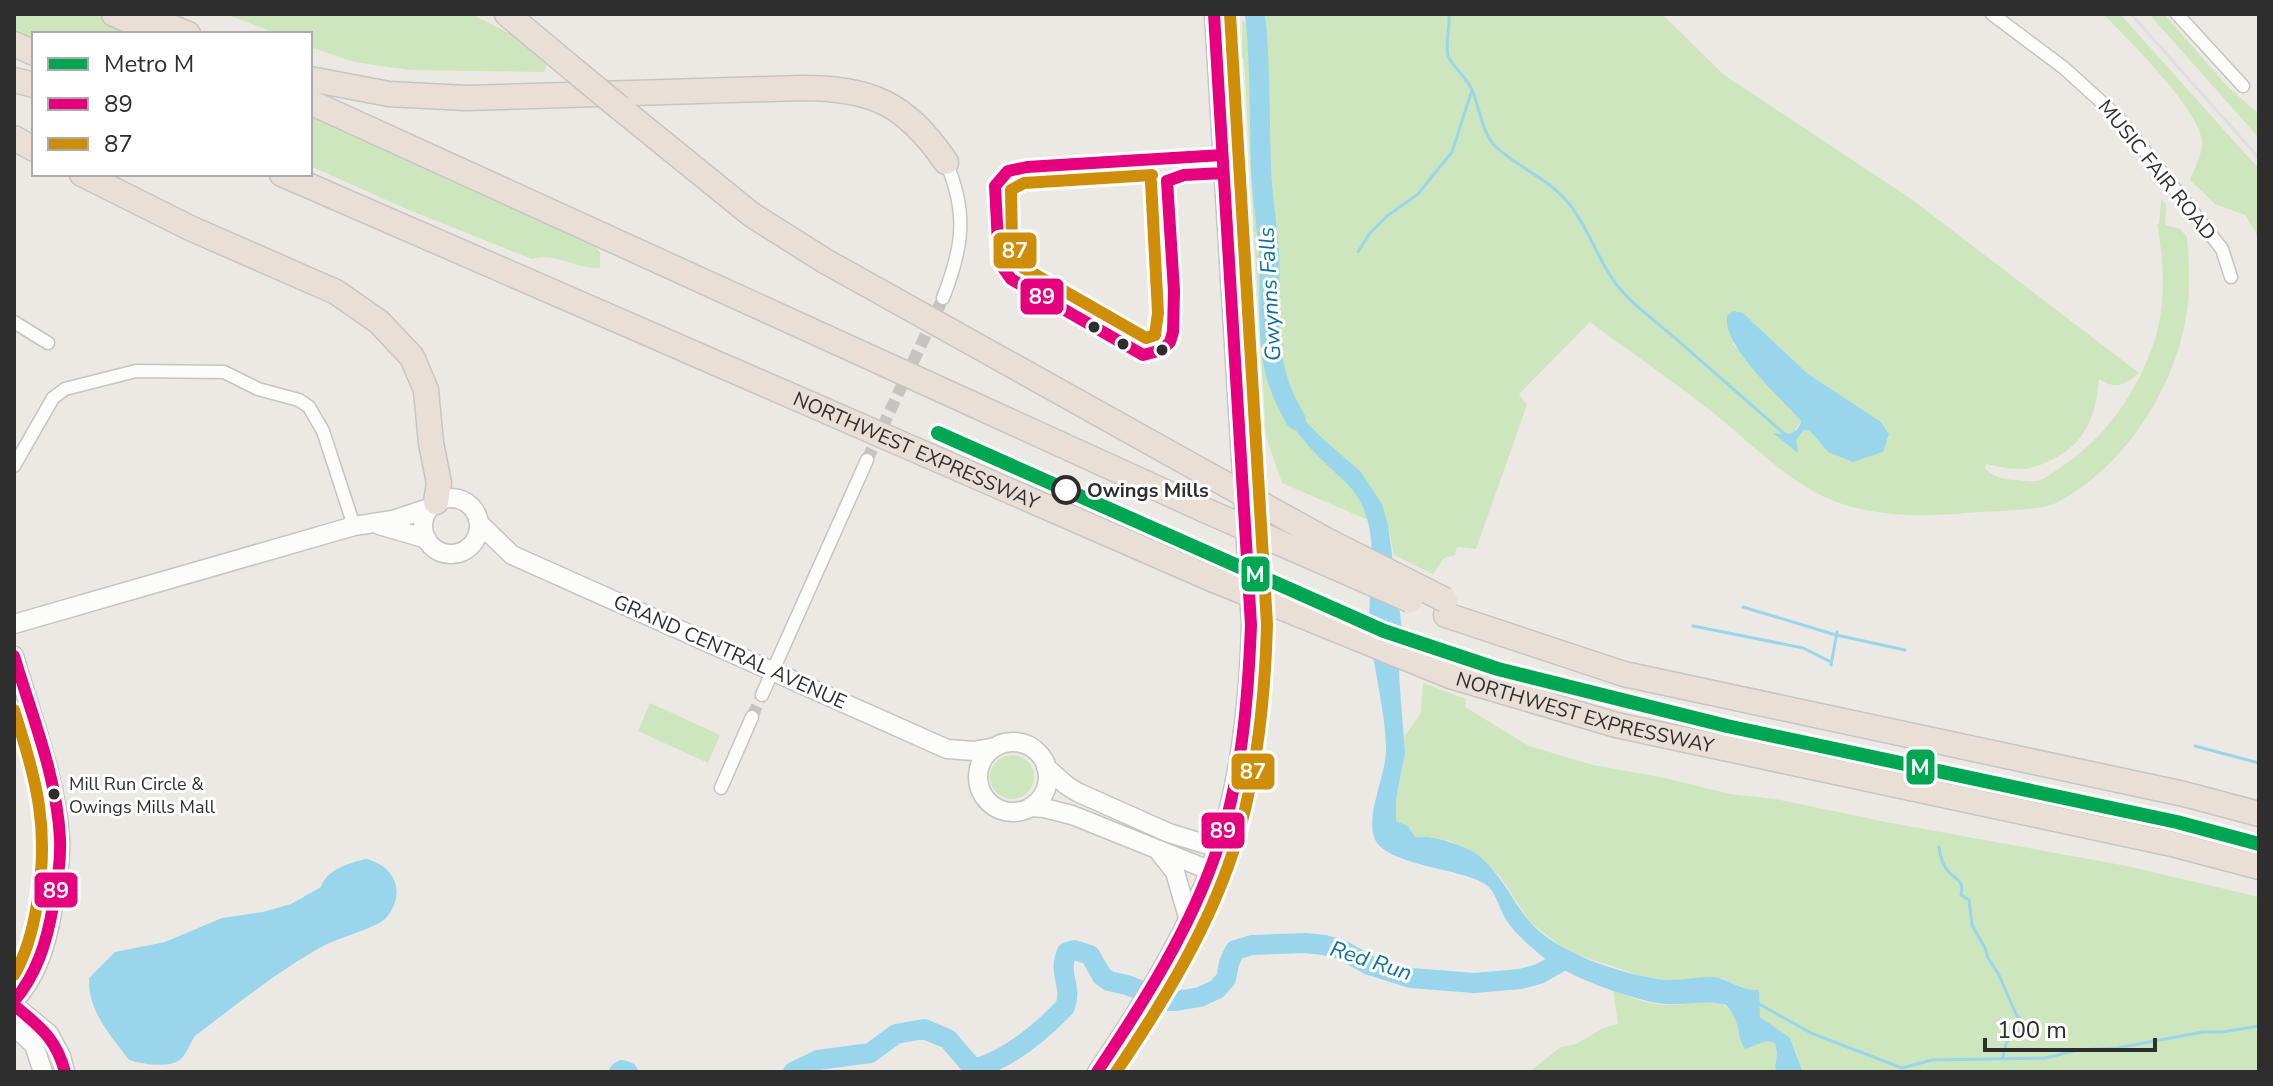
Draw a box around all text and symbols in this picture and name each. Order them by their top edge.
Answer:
legend [32,32,312,176]
text: Metro M [104,48,194,80]
text: 89 [104,88,133,120]
street label: MUSIC FAIR ROAD [2092,94,2222,246]
text: 87 [104,128,133,160]
water label: Gwynns Falls [1252,226,1288,362]
line badge: 87 [992,231,1038,270]
text: 87 [1002,236,1028,266]
line badge: 89 [1019,277,1065,316]
text: 89 [1029,282,1055,312]
unlabelled marker [1086,319,1102,335]
unlabelled marker [1115,336,1131,352]
unlabelled marker [1154,342,1170,358]
street label: NORTHWEST EXPRESSWAY [789,385,1045,516]
marker: Owings Mills [1052,476,1080,504]
place label: Owings Mills [1087,477,1209,504]
line badge: M [1240,555,1271,593]
text: M [1245,560,1265,590]
street label: GRAND CENTRAL AVENUE [609,588,851,716]
street label: NORTHWEST EXPRESSWAY [1453,665,1717,759]
line badge: M [1905,748,1936,786]
line badge: 87 [1230,752,1276,791]
text: M [1910,753,1930,783]
text: 87 [1240,757,1266,787]
place label: Mill Run Circle & Owings Mills Mall [69,772,216,819]
marker: Mill Run Circle & Owings Mills Mall [46,786,62,802]
line badge: 89 [1200,811,1246,850]
text: 89 [1210,816,1236,846]
line badge: 89 [33,871,79,909]
text: 89 [43,876,69,906]
water label: Red Run [1326,934,1416,988]
scale bar [1985,1002,2155,1052]
text: 100 m [1997,1014,2067,1046]

